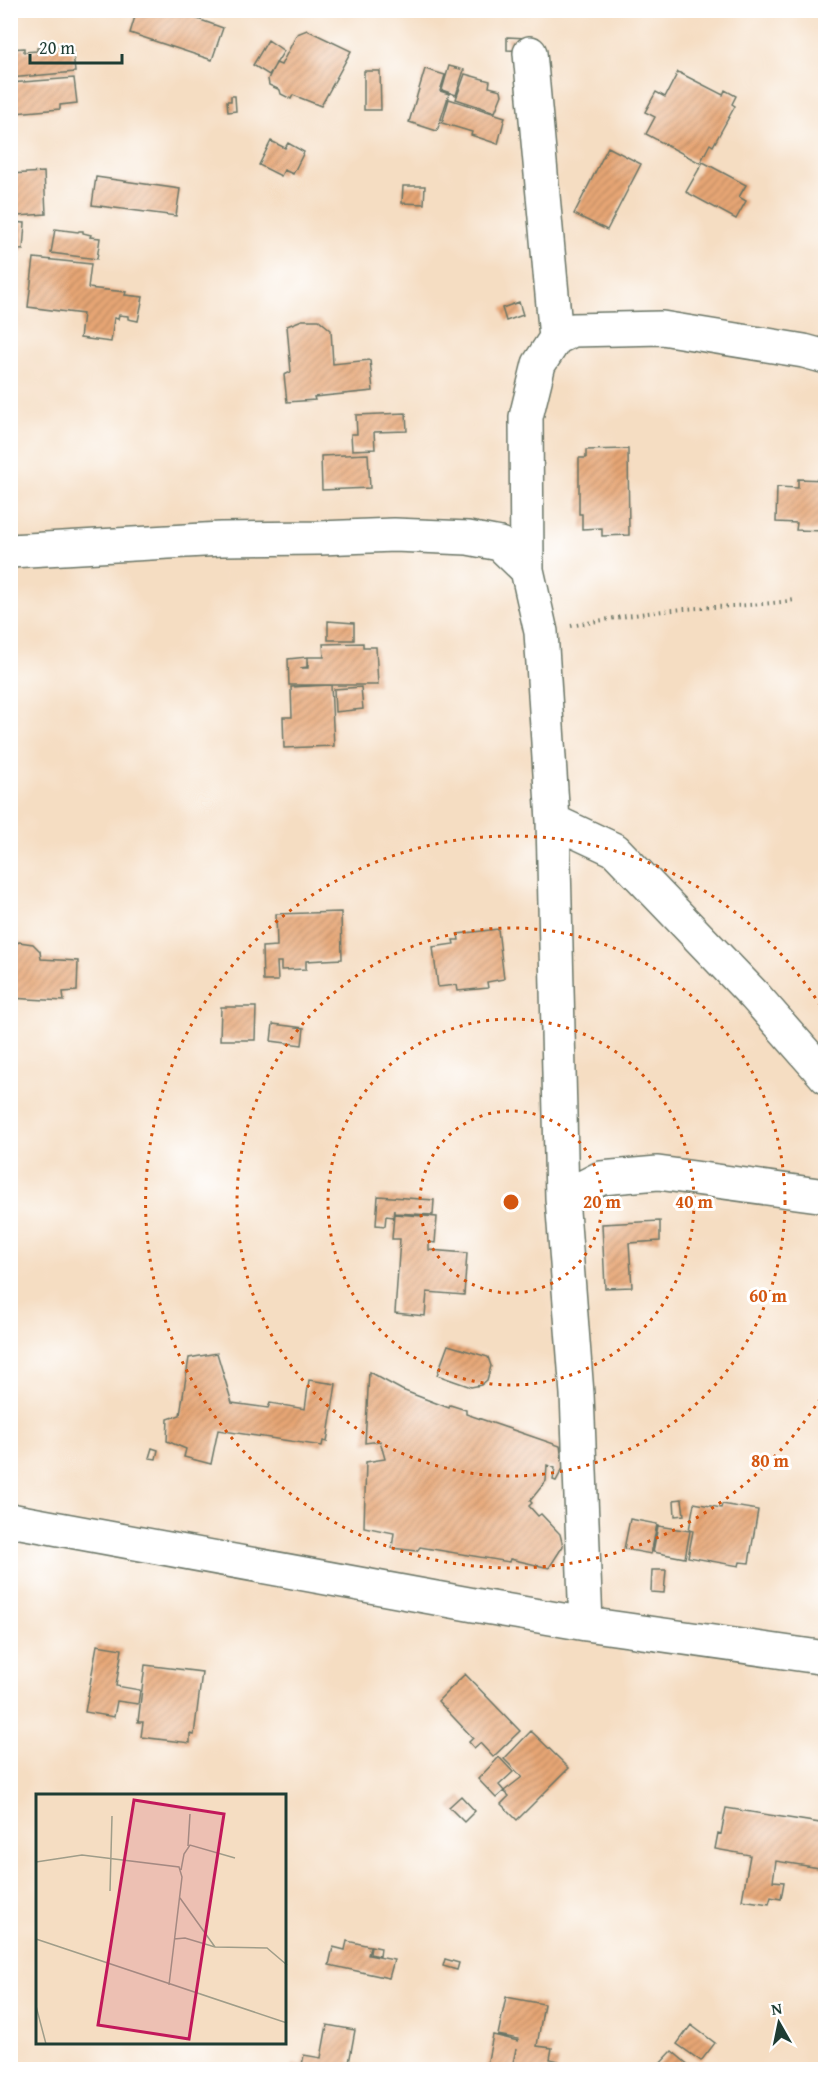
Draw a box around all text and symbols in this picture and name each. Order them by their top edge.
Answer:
scale bar [30,27,122,65]
text: 20 m [39,34,75,61]
text: 20 m [583,1188,622,1215]
text: 40 m [675,1188,714,1215]
centre of rings [501,1192,521,1212]
text: 60 m [749,1282,788,1309]
text: 80 m [751,1447,790,1474]
inset map [36,1794,286,2044]
north arrow [749,1993,809,2053]
text: N [769,1995,784,2021]

